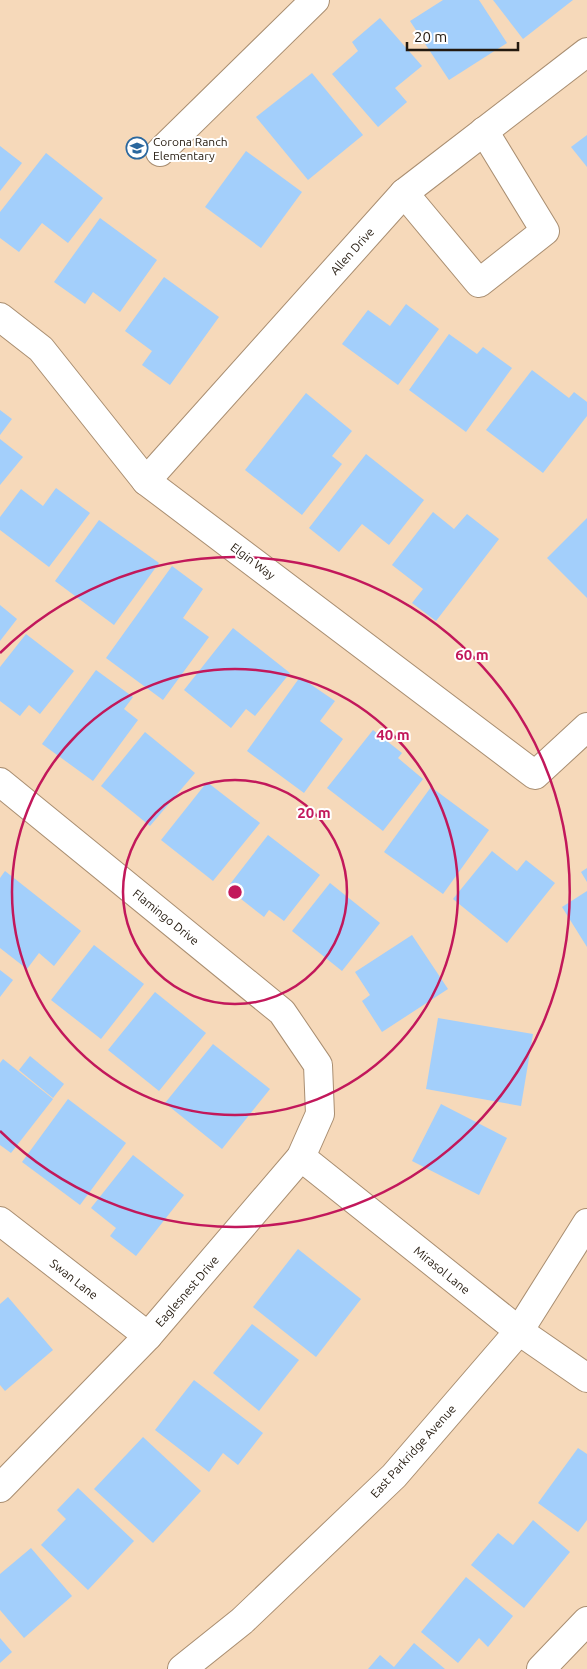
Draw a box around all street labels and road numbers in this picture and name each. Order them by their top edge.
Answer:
street label: Allen Drive [328,225,376,277]
street label: Elgin Way [228,540,278,582]
street label: Flamingo Drive [131,887,201,947]
street label: Mirasol Lane [412,1244,472,1296]
street label: Eaglesnest Drive [153,1253,221,1329]
street label: Swan Lane [47,1256,101,1302]
street label: East Parkridge Avenue [368,1402,458,1500]

